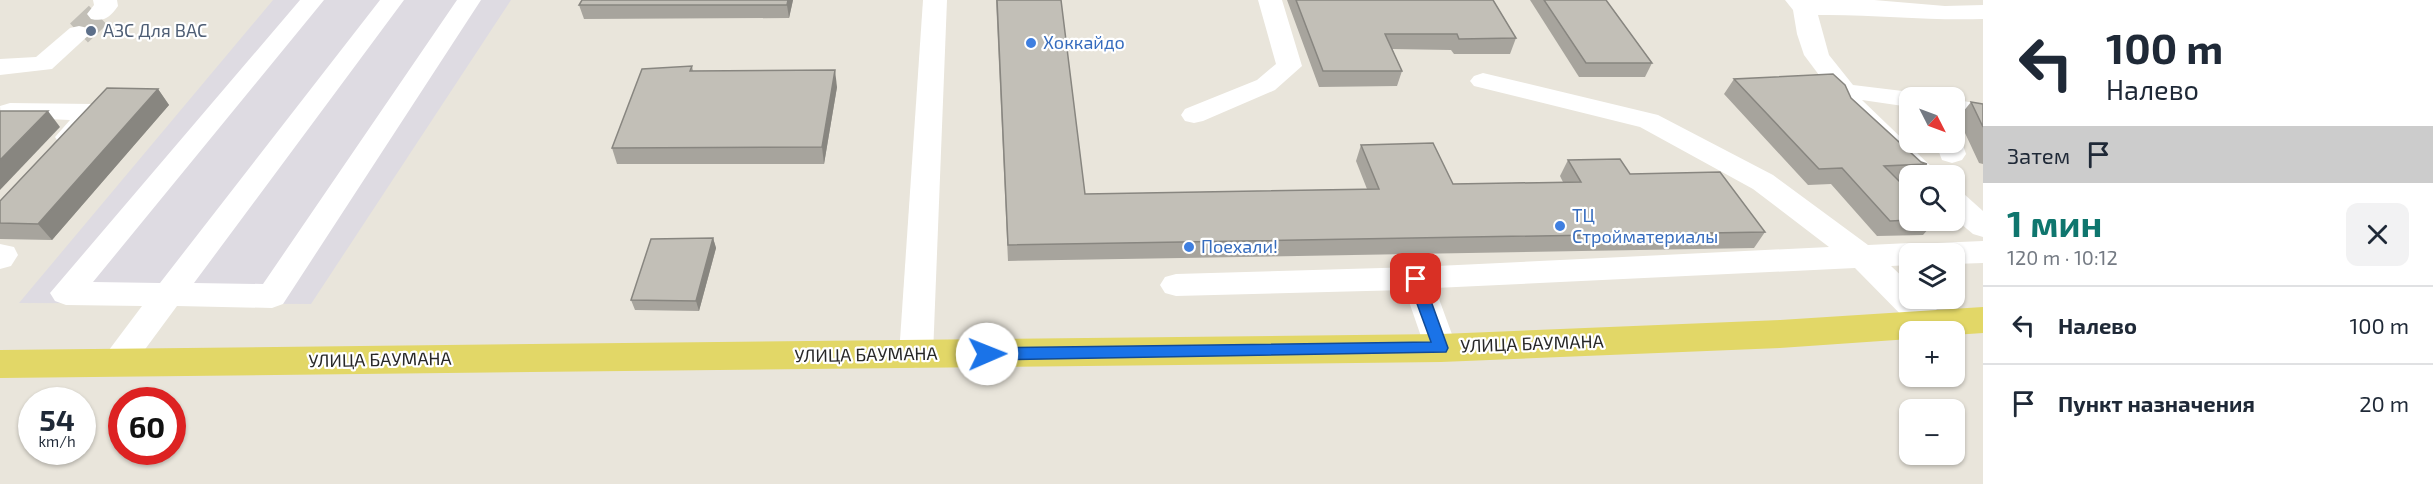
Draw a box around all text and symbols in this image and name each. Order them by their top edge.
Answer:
place label: АЗС Для ВАС [103,19,207,41]
text: 100 m [2106,22,2223,72]
marker: АЗС Для ВАС [84,24,98,38]
icon: left [2007,24,2085,102]
place label: Хоккайдо [1043,31,1125,53]
marker: Хоккайдо [1024,36,1038,50]
text: Налево [2106,73,2199,105]
north arrow [1899,87,1965,153]
map controls [1899,87,1965,465]
icon: arrive [2082,138,2115,171]
text: Затем [2007,142,2070,168]
button: search [1899,165,1965,231]
text: 1 мин [2007,201,2102,244]
button: close [2346,203,2409,266]
place label: ТЦ Стройматериалы [1572,204,1718,247]
marker: ТЦ Стройматериалы [1553,219,1567,233]
place label: Поехали! [1201,235,1278,257]
marker: Поехали! [1182,240,1196,254]
button: layers [1899,243,1965,309]
text: 120 m · 10:12 [2007,245,2118,269]
pin [1390,253,1441,304]
icon: arrive [1399,262,1432,295]
icon: left [2007,309,2040,342]
text: Налево [2058,312,2137,338]
text: 100 m [2350,312,2409,338]
button: + [1899,321,1965,387]
position arrow [955,322,1019,386]
street label: УЛИЦА БАУМАНА [1460,329,1605,356]
street label: УЛИЦА БАУМАНА [794,342,939,366]
street label: УЛИЦА БАУМАНА [308,347,453,371]
speed limit sign: 60 [108,387,186,465]
icon: arrive [2007,387,2040,420]
text: Пункт назначения [2058,390,2255,416]
text: 20 m [2359,390,2409,416]
button: − [1899,399,1965,465]
text: 54 [39,401,75,437]
text: km/h [38,432,76,450]

